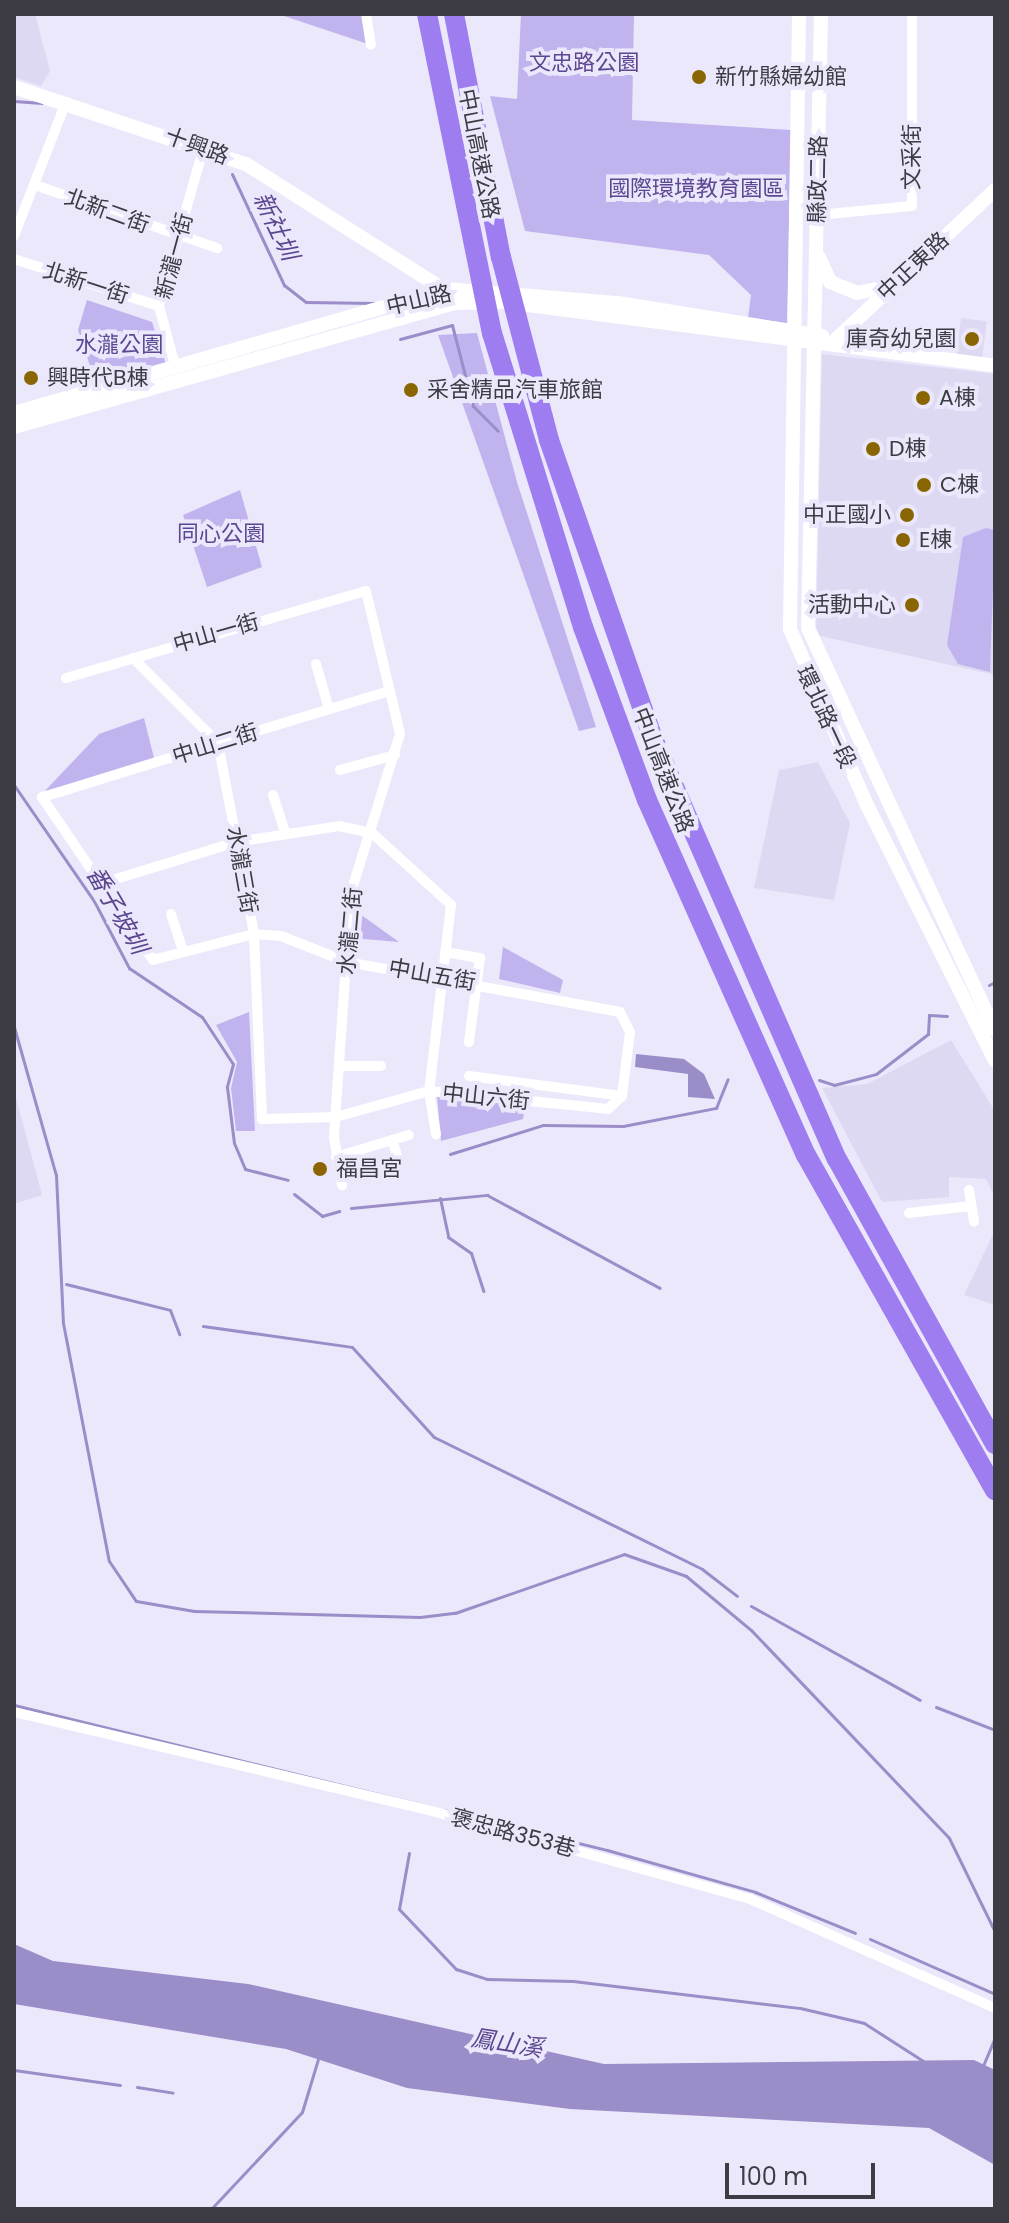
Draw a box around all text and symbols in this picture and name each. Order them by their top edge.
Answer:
park label: 文忠路公園 [529,50,639,76]
place label: 新竹縣婦幼館 [715,64,847,90]
marker: 新竹縣婦幼館 [690,68,708,86]
street label: 中山高速公路 [453,87,505,221]
street label: 十興路 [161,122,233,170]
street label: 文采街 [899,124,925,190]
street label: 縣政二路 [804,135,832,223]
park label: 國際環境教育園區 [608,176,784,202]
street label: 北新二街 [61,184,153,238]
water label: 新社圳 [248,187,304,265]
street label: 新瀧一街 [150,210,198,302]
street label: 中正東路 [872,226,954,306]
street label: 北新一街 [40,257,132,309]
street label: 中山路 [384,280,454,320]
place label: 庫奇幼兒園 [846,326,956,352]
marker: 庫奇幼兒園 [963,330,981,348]
park label: 水瀧公園 [75,332,163,358]
place label: 興時代B棟 [47,365,148,391]
marker: 興時代B棟 [22,369,40,387]
place label: 采舍精品汽車旅館 [427,377,603,403]
marker: 采舍精品汽車旅館 [402,381,420,399]
place label: A棟 [939,385,976,411]
marker: A棟 [914,389,932,407]
place label: D棟 [889,436,927,462]
marker: D棟 [864,440,882,458]
place label: C棟 [940,472,979,498]
marker: C棟 [915,476,933,494]
place label: 中正國小 [803,502,891,528]
marker: 中正國小 [898,506,916,524]
park label: 同心公園 [177,521,265,547]
place label: E棟 [919,527,952,553]
marker: E棟 [894,531,912,549]
place label: 活動中心 [808,592,896,618]
marker: 活動中心 [903,596,921,614]
street label: 中山一街 [170,608,262,658]
street label: 環北路一段 [791,662,861,772]
street label: 中山高速公路 [627,704,699,836]
street label: 中山二街 [169,719,261,769]
street label: 水瀧三街 [221,824,263,916]
water label: 番子坡圳 [81,861,153,959]
street label: 水瀧二街 [333,886,367,976]
street label: 中山五街 [386,954,478,996]
street label: 中山六街 [441,1079,531,1115]
place label: 福昌宮 [336,1156,402,1182]
marker: 福昌宮 [311,1160,329,1178]
street label: 褒忠路353巷 [448,1804,578,1862]
water label: 鳳山溪 [469,2023,545,2063]
scale bar [729,2147,879,2197]
text: 100 m [739,2160,808,2193]

